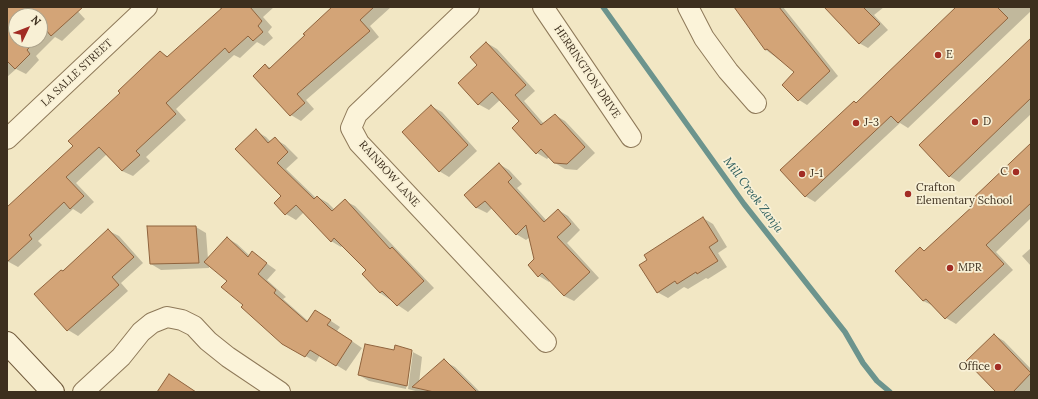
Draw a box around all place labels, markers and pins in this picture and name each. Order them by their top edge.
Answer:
place label: E [946,48,953,62]
marker: E [933,50,943,60]
place label: D [983,115,991,129]
place label: J-3 [864,116,879,130]
marker: D [970,117,980,127]
marker: J-3 [851,118,861,128]
place label: C [1000,165,1008,179]
place label: J-1 [810,167,823,181]
marker: C [1011,167,1021,177]
marker: J-1 [797,169,807,179]
place label: Crafton Elementary School [916,181,1012,207]
marker: Crafton Elementary School [903,189,913,199]
place label: MPR [958,261,982,275]
marker: MPR [945,263,955,273]
place label: Office [959,360,990,374]
marker: Office [993,362,1003,372]

